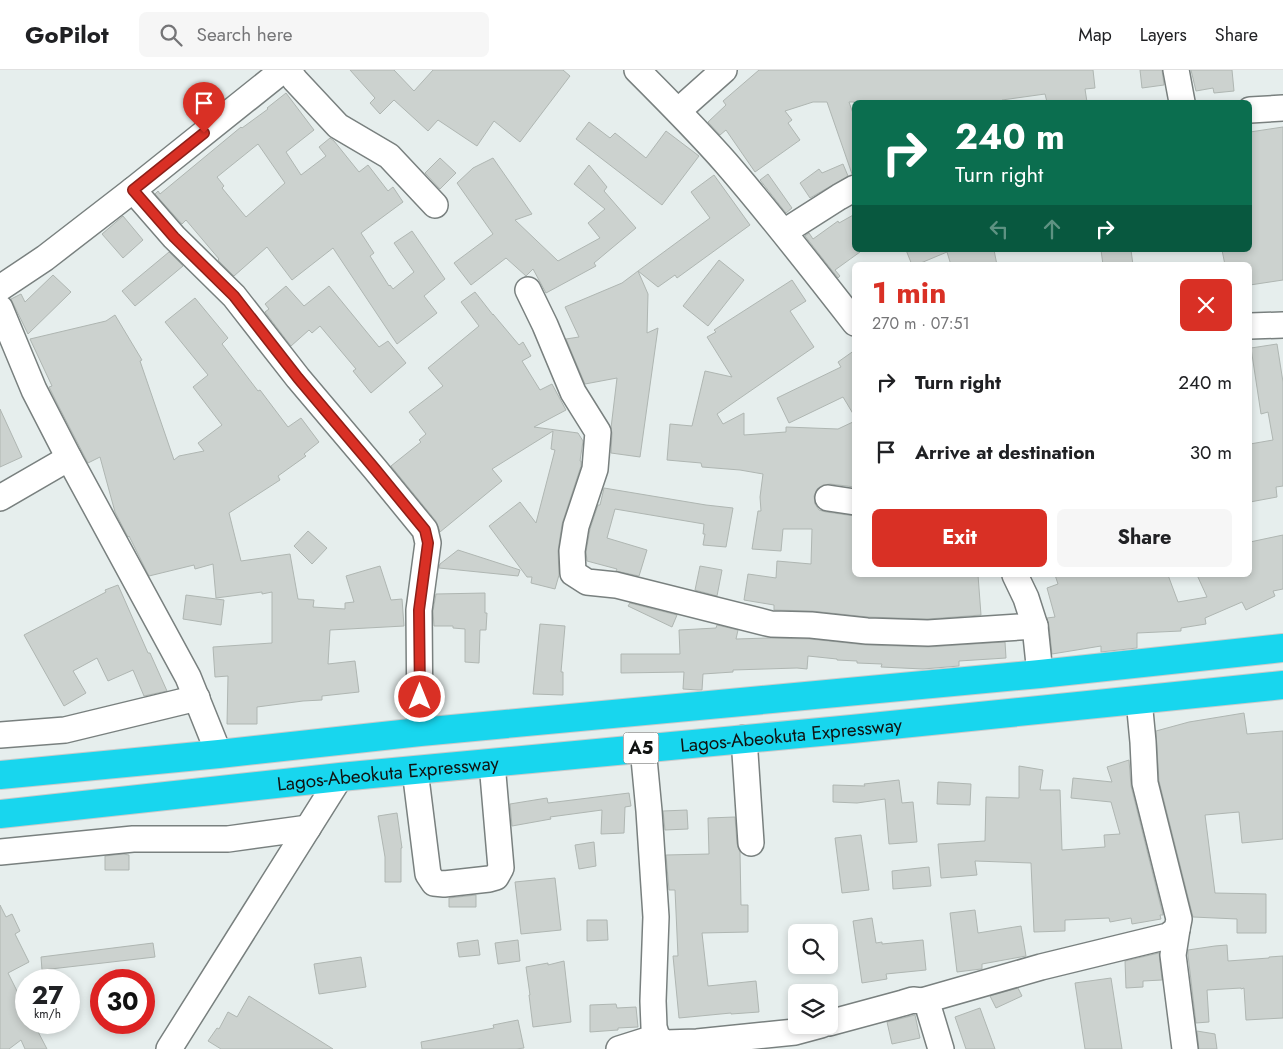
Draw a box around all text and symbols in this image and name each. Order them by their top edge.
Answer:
search box [139,12,489,57]
text: GoPilot [25,17,109,52]
icon: search [157,21,185,49]
text: Search here [197,21,293,48]
text: Map [1078,22,1112,48]
text: Layers [1140,22,1187,48]
text: Share [1215,22,1258,48]
pin [183,82,225,133]
icon: arrive [190,89,218,117]
text: 240 m [955,112,1065,162]
icon: right [872,120,937,185]
text: Turn right [955,158,1043,190]
icon: left [985,215,1013,243]
icon: ahead [1038,215,1066,243]
icon: right [1091,215,1119,243]
text: 1 min [872,271,946,314]
button: close [1180,279,1232,331]
text: 270 m · 07:51 [872,312,970,335]
icon: right [872,368,900,396]
text: Turn right [915,369,1001,396]
text: 240 m [1178,369,1232,396]
icon: arrive [872,438,900,466]
text: Arrive at destination [915,439,1095,466]
text: 30 m [1190,439,1232,466]
button: Exit [872,509,1047,567]
button: Share [1057,509,1232,567]
position arrow [393,670,445,722]
street label: Lagos-Abeokuta Expressway [679,710,904,759]
road number: A5 [624,732,658,764]
street label: Lagos-Abeokuta Expressway [276,749,500,797]
map controls [788,924,838,1034]
button: search [788,924,838,974]
speed limit sign: 30 [90,969,155,1034]
text: 27 [32,977,63,1013]
button: layers [788,984,838,1034]
text: km/h [34,1005,61,1023]

